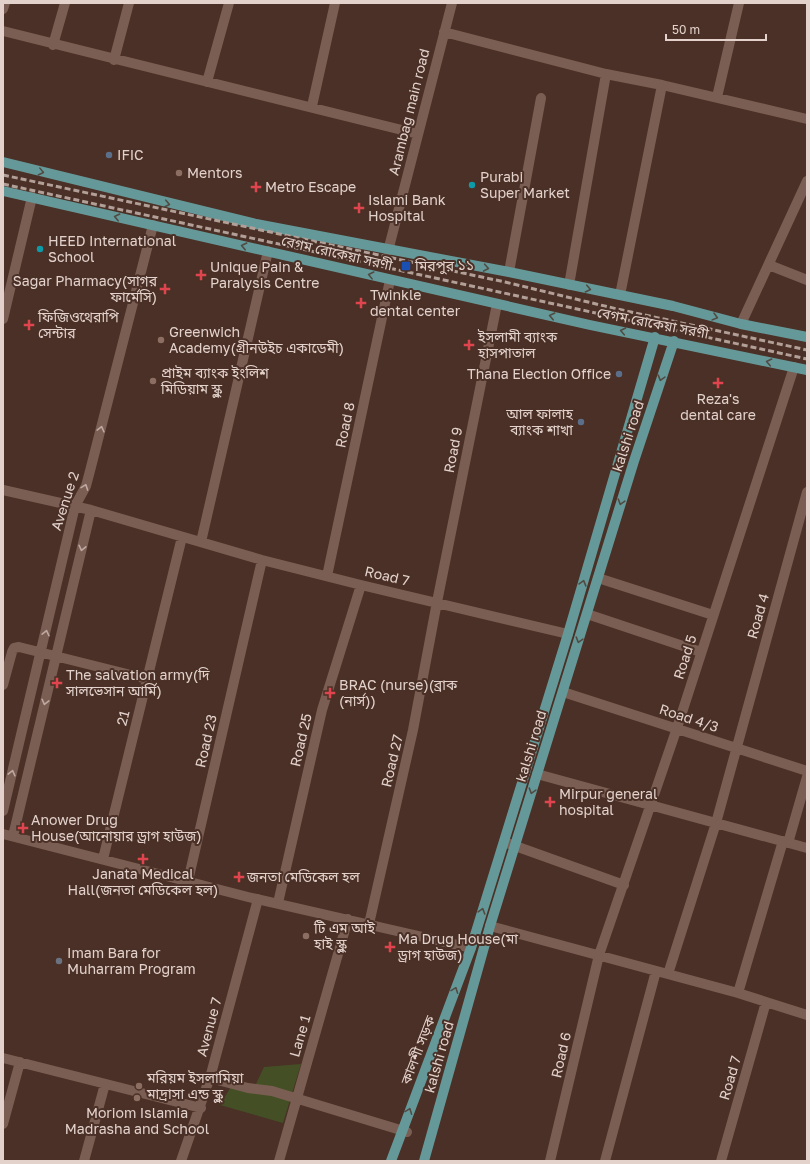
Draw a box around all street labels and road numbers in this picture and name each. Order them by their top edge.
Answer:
street label: Arambag main road [385,47,432,177]
street label: বেগম রোকেয়া সরণী [280,231,395,274]
street label: বেগম রোকেয়া সরণী [596,303,711,342]
street label: kalshi road [608,398,647,474]
street label: Road 8 [331,400,358,449]
street label: Road 9 [440,426,465,474]
street label: Avenue 2 [47,469,82,533]
street label: Road 7 [363,562,411,589]
street label: Road 4 [743,591,772,640]
street label: Road 5 [669,632,700,681]
street label: Road 4/3 [657,700,721,735]
street label: 21 [112,708,133,727]
street label: kalshi road [512,708,549,784]
street label: Road 25 [286,712,315,768]
street label: Road 23 [191,713,220,769]
street label: Road 27 [377,733,406,789]
street label: Avenue 7 [192,996,225,1058]
street label: Lane 1 [285,1013,314,1059]
street label: কালশী সড়ক [396,1013,439,1087]
street label: kalshi road [420,1019,457,1095]
street label: Road 6 [547,1030,574,1079]
street label: Road 7 [715,1054,744,1102]

